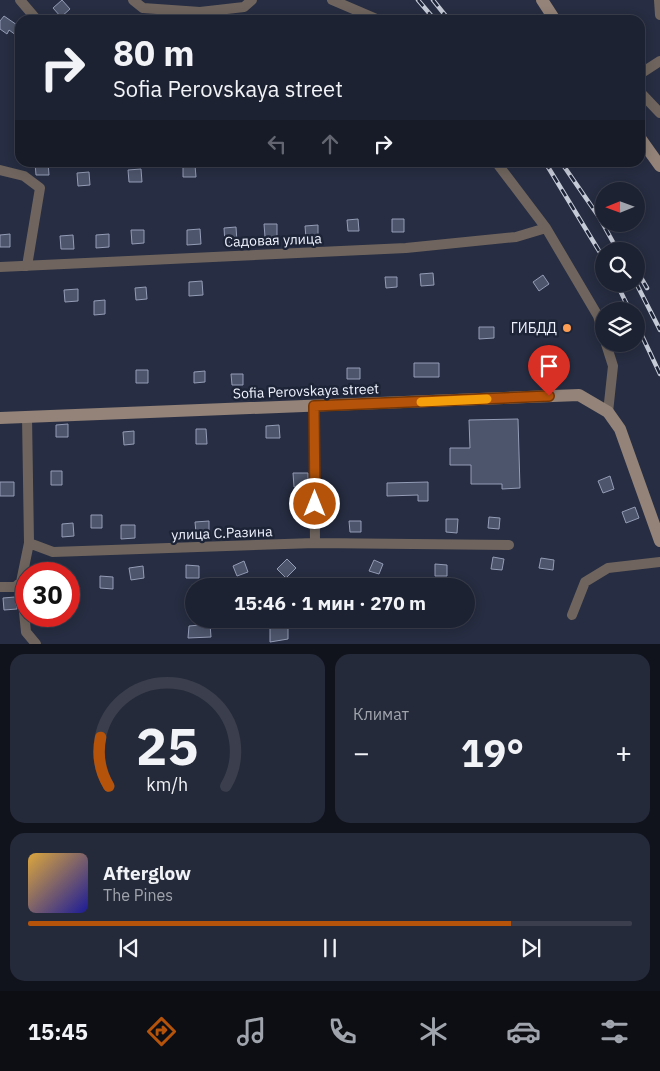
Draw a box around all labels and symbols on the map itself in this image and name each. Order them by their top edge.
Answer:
north arrow [595,182,645,232]
street label: Садовая улица [224,229,323,251]
place label: ГИБДД [511,319,557,337]
marker: ГИБДД [561,322,573,334]
pin [528,345,570,396]
street label: Sofia Perovskaya street [233,379,379,403]
position arrow [288,477,340,529]
street label: улица С.Разина [171,522,273,544]
speed limit sign: 30 [15,562,80,627]

